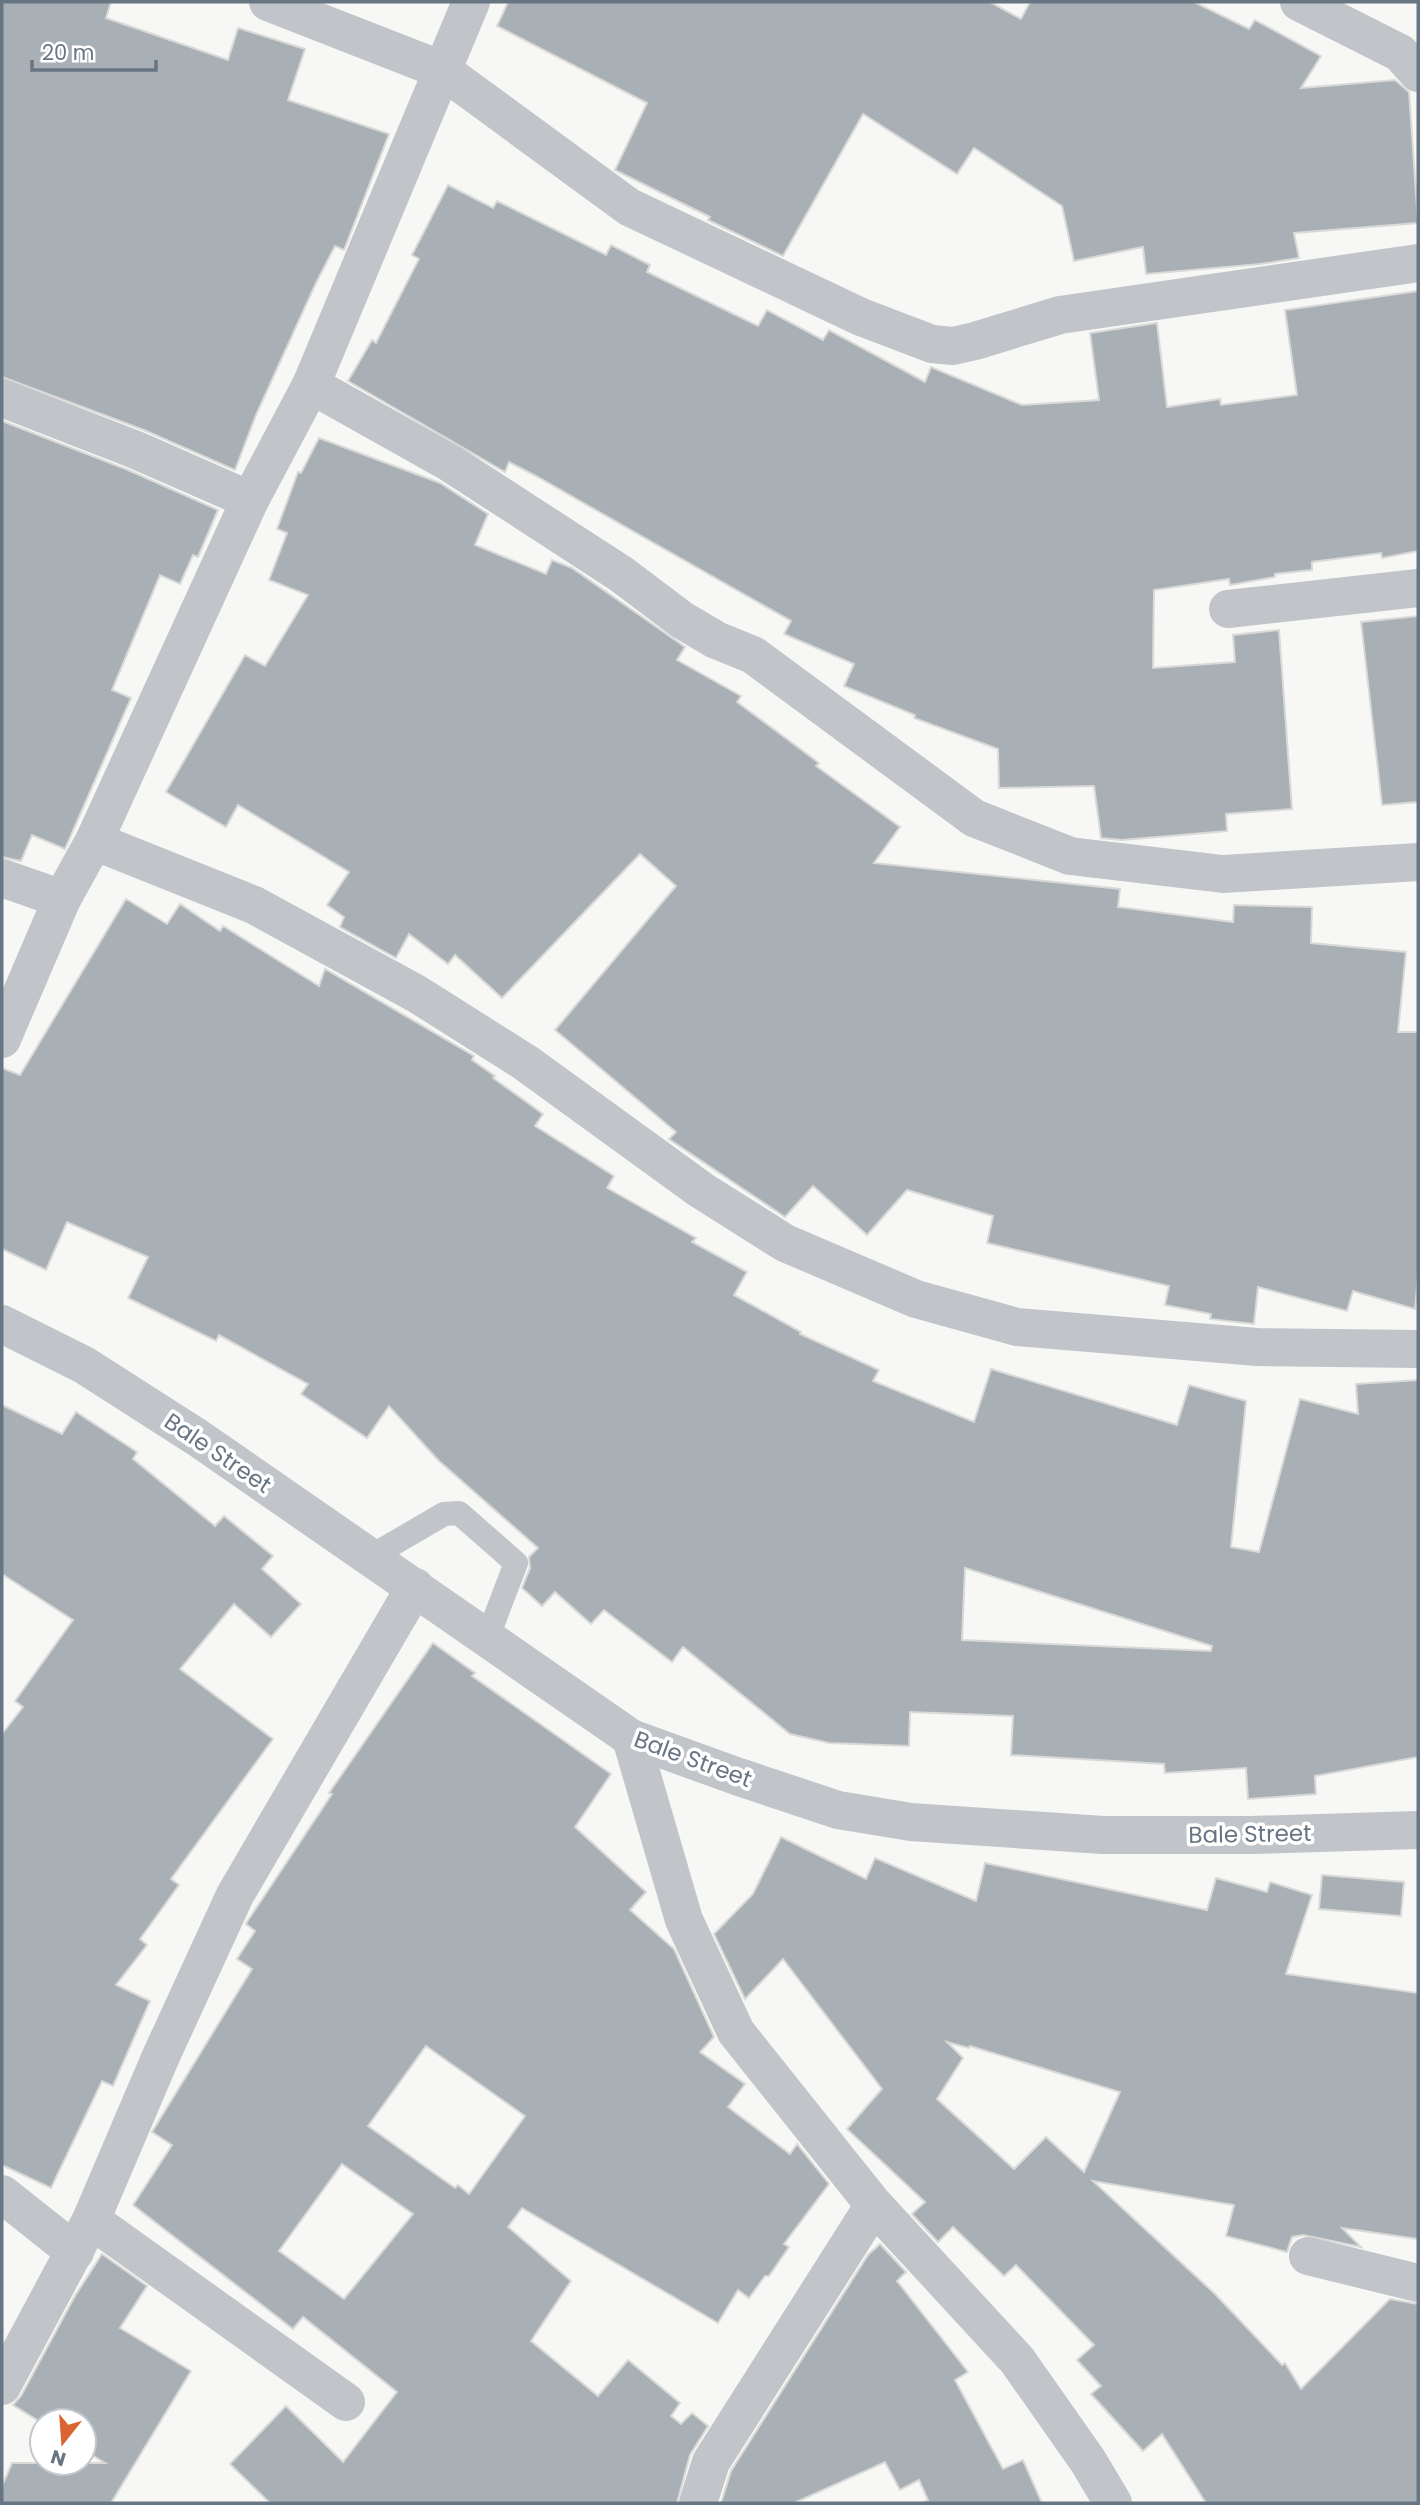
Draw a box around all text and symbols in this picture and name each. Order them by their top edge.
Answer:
scale bar [32,28,156,72]
text: 20 m [42,38,95,67]
street label: Bale Street [158,1405,278,1501]
street label: Bale Street [630,1723,756,1795]
street label: Bale Street [1188,1817,1312,1851]
north arrow [28,2407,98,2477]
text: N [47,2443,69,2473]

